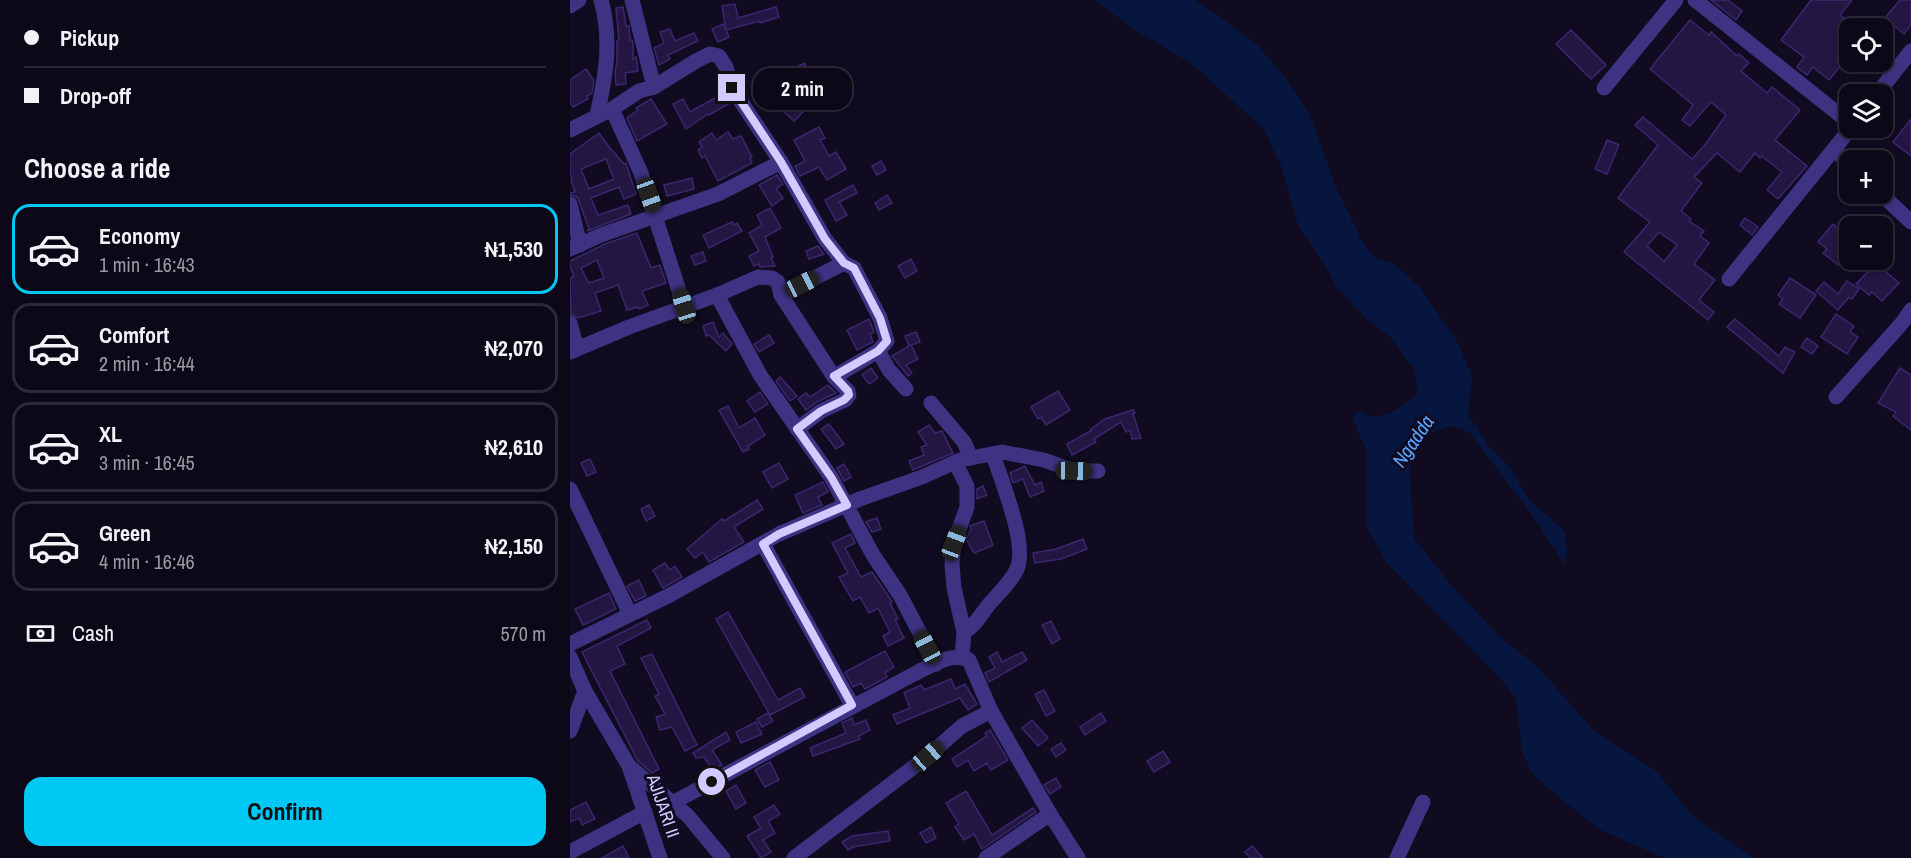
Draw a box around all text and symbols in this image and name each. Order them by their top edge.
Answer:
map controls [1839,18,1893,270]
button: locate [1839,18,1893,72]
text: Pickup [60,23,119,53]
callout: 2 min [753,67,852,109]
route end [718,74,745,101]
text: 2 min [781,75,824,102]
text: Drop-off [60,81,131,111]
button: layers [1839,84,1893,138]
text: Choose a ride [24,150,170,186]
button: + [1839,150,1893,204]
car [634,175,664,215]
button: − [1839,216,1893,270]
text: Economy [99,221,180,251]
icon: car [27,222,81,276]
text: ₦1,530 [485,234,543,264]
text: 1 min · 16:43 [99,251,195,278]
car [782,268,822,300]
car [670,286,698,326]
text: Comfort [99,320,169,350]
icon: car [27,321,81,375]
text: ₦2,070 [485,333,543,363]
text: 2 min · 16:44 [99,350,195,377]
water label: Ngadda [1385,409,1440,472]
text: XL [99,419,122,449]
icon: car [27,420,81,474]
text: ₦2,610 [485,432,543,462]
text: 3 min · 16:45 [99,449,195,476]
car [1056,462,1092,480]
text: Green [99,518,151,548]
icon: car [27,519,81,573]
car [939,523,969,563]
text: ₦2,150 [485,531,543,561]
text: 4 min · 16:46 [99,548,195,575]
icon: cash [24,617,57,650]
text: Cash [72,618,114,648]
text: 570 m [500,620,546,647]
car [911,627,943,667]
car [909,737,947,775]
route start [698,768,725,795]
street label: AJIJARI II [641,770,686,841]
button: Confirm [24,777,546,846]

